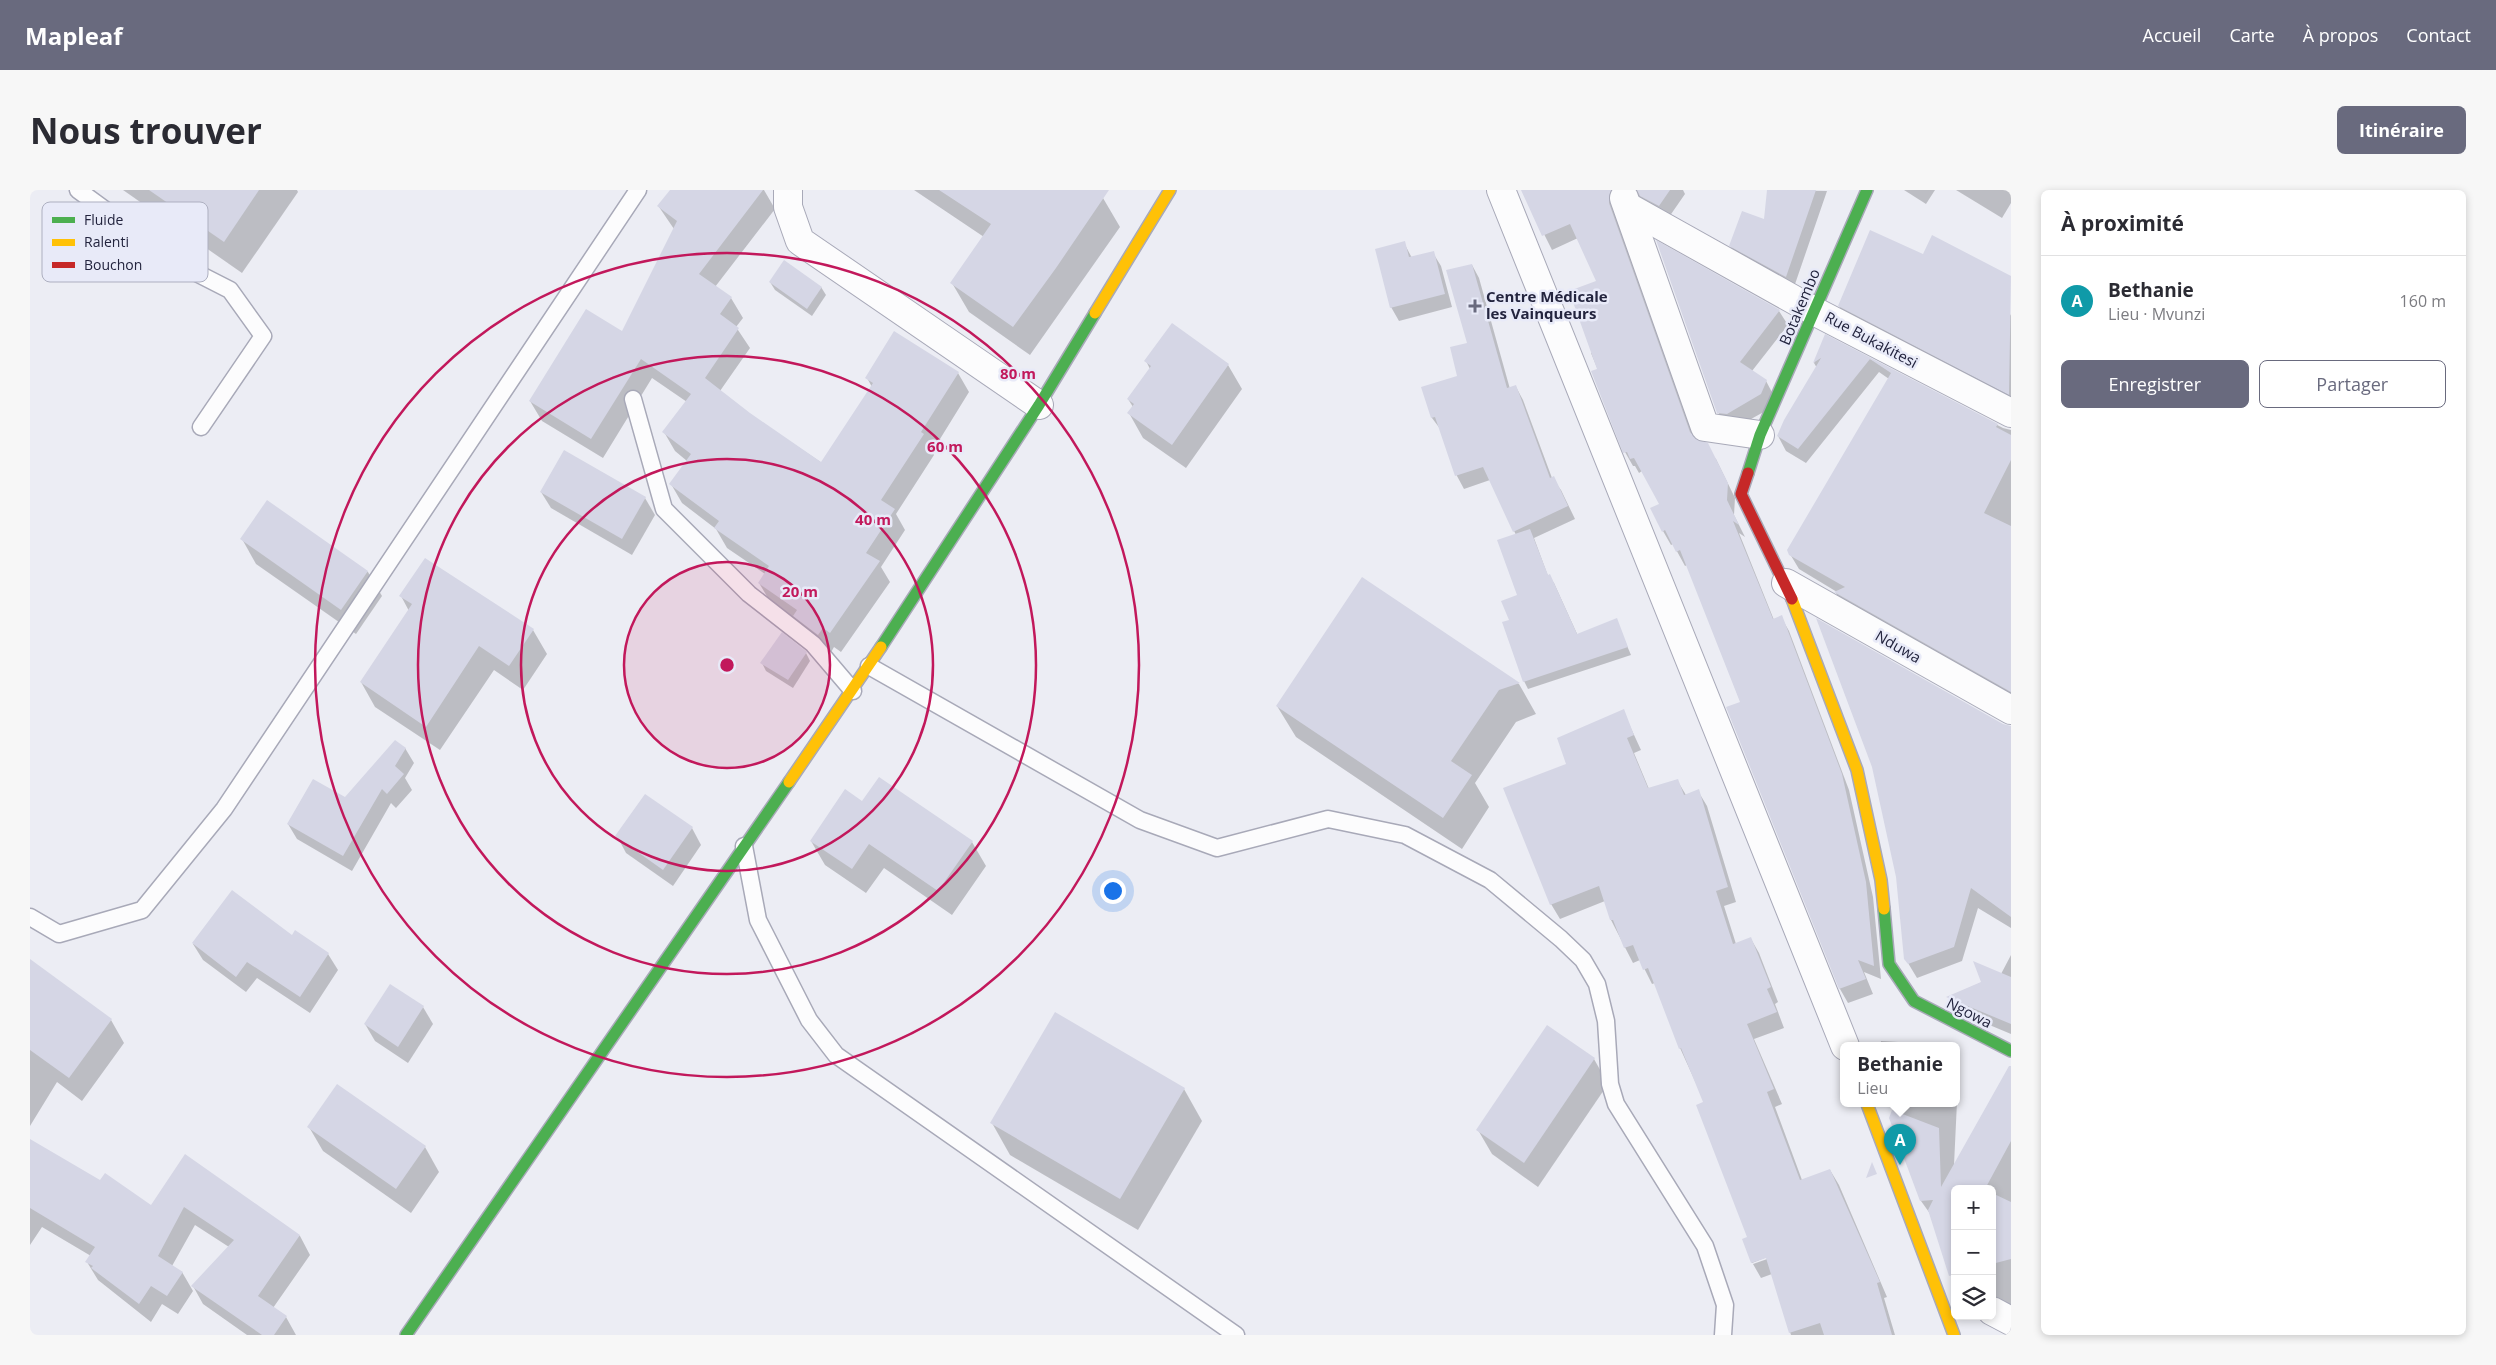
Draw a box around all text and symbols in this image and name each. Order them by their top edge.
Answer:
text: Mapleaf [25,19,123,52]
text: Accueil [2143,23,2201,47]
text: Carte [2229,23,2275,47]
text: À propos [2303,23,2378,47]
text: Contact [2406,23,2471,47]
button: Itinéraire [2337,106,2466,154]
text: Nous trouver [30,107,262,154]
legend [42,202,208,282]
text: À proximité [2061,209,2184,237]
text: Fluide [84,210,123,229]
text: Ralenti [84,232,129,251]
text: Bouchon [84,255,142,274]
street label: Botakembo [1774,266,1824,348]
text: Bethanie [2108,277,2194,303]
place label: Centre Médicale les Vainqueurs [1486,286,1608,323]
text: A [2071,290,2083,312]
text: 160 m [2400,290,2446,312]
marker: Centre Médicale les Vainqueurs [1468,299,1482,313]
text: Lieu · Mvunzi [2108,303,2205,325]
street label: Rue Bukakitesi [1822,306,1921,372]
button: Enregistrer [2061,360,2249,408]
button: Partager [2259,360,2446,408]
text: 80 m [1000,363,1036,383]
text: 60 m [927,436,963,456]
text: 40 m [855,509,891,529]
text: 20 m [782,581,818,601]
street label: Nduwa [1872,625,1925,667]
centre of rings [718,656,736,674]
your location [1100,878,1126,904]
street label: Ngowa [1943,992,1996,1032]
popup [1840,1042,1960,1107]
text: Bethanie [1857,1051,1943,1077]
text: Lieu [1857,1077,1888,1099]
pin: A [1884,1124,1916,1165]
map controls [1951,1185,1996,1320]
button: + [1951,1185,1996,1230]
button: − [1951,1230,1996,1275]
button: layers [1951,1275,1996,1320]

